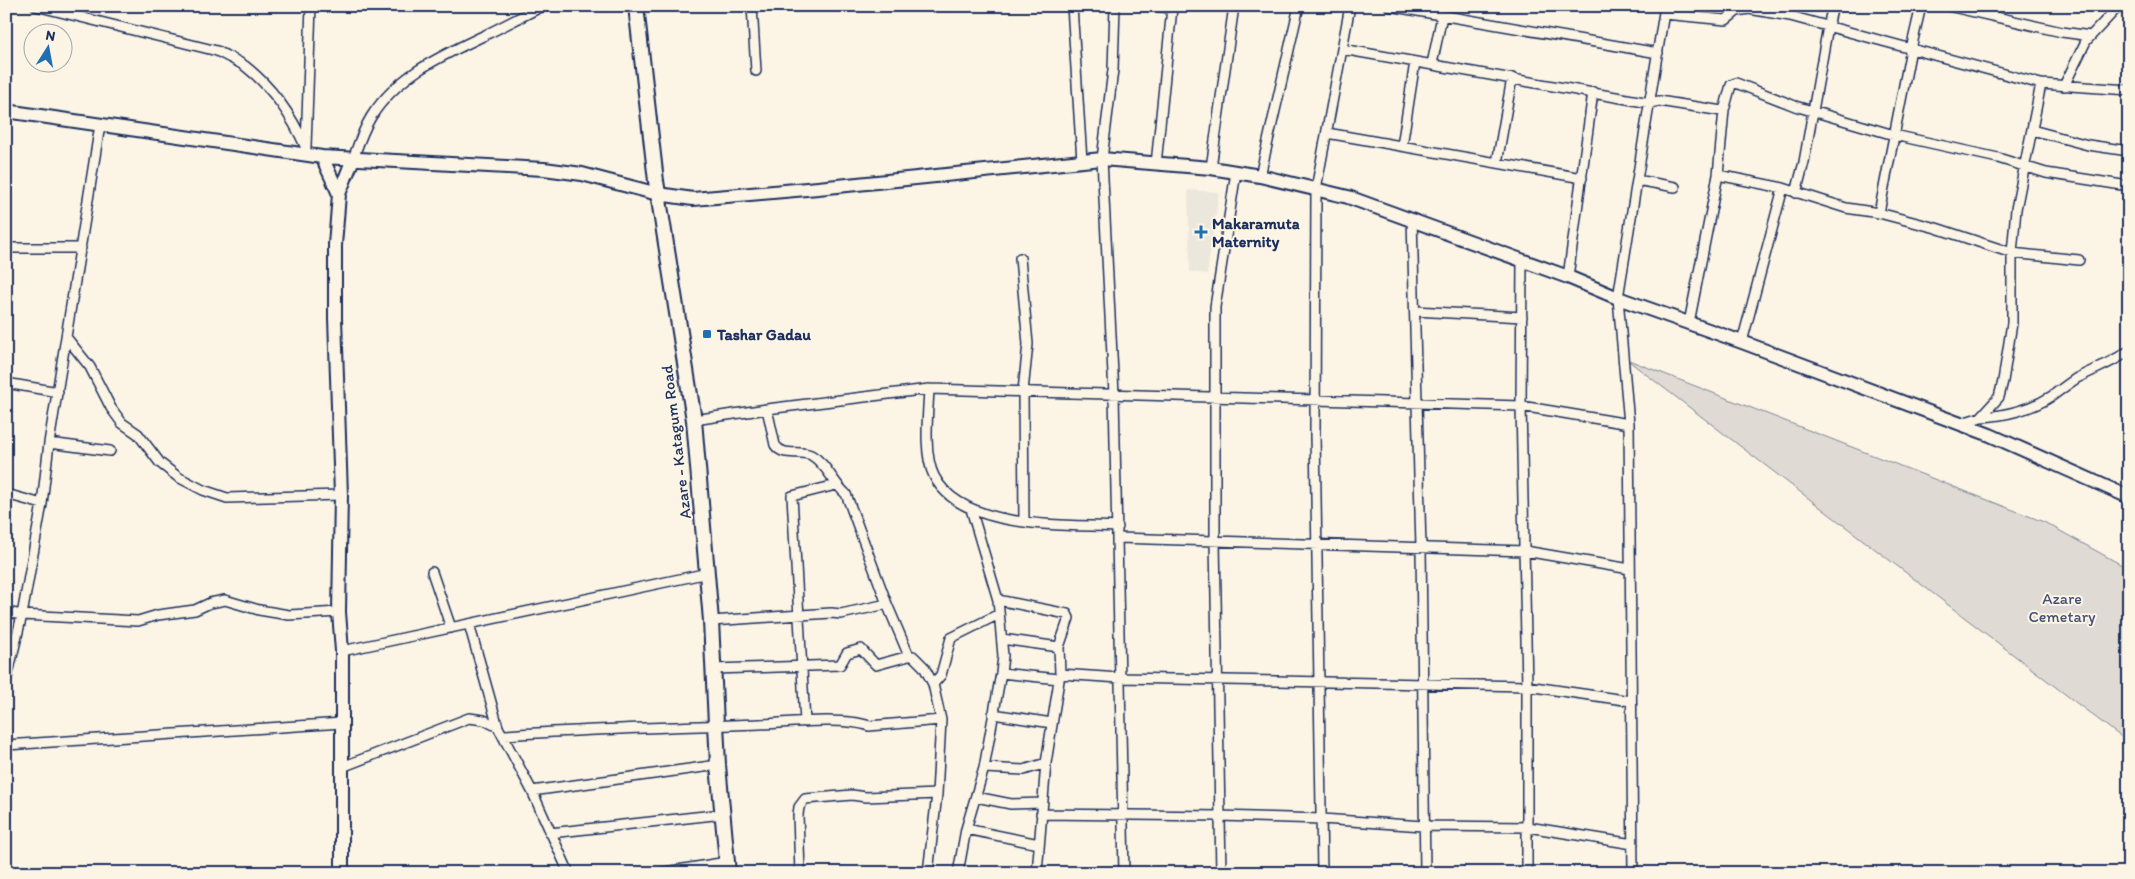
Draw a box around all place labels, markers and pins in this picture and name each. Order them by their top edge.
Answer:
place label: Makaramuta Maternity [1212,214,1300,252]
marker: Makaramuta Maternity [1194,225,1208,239]
place label: Tashar Gadau [716,325,811,344]
marker: Tashar Gadau [701,328,713,340]

